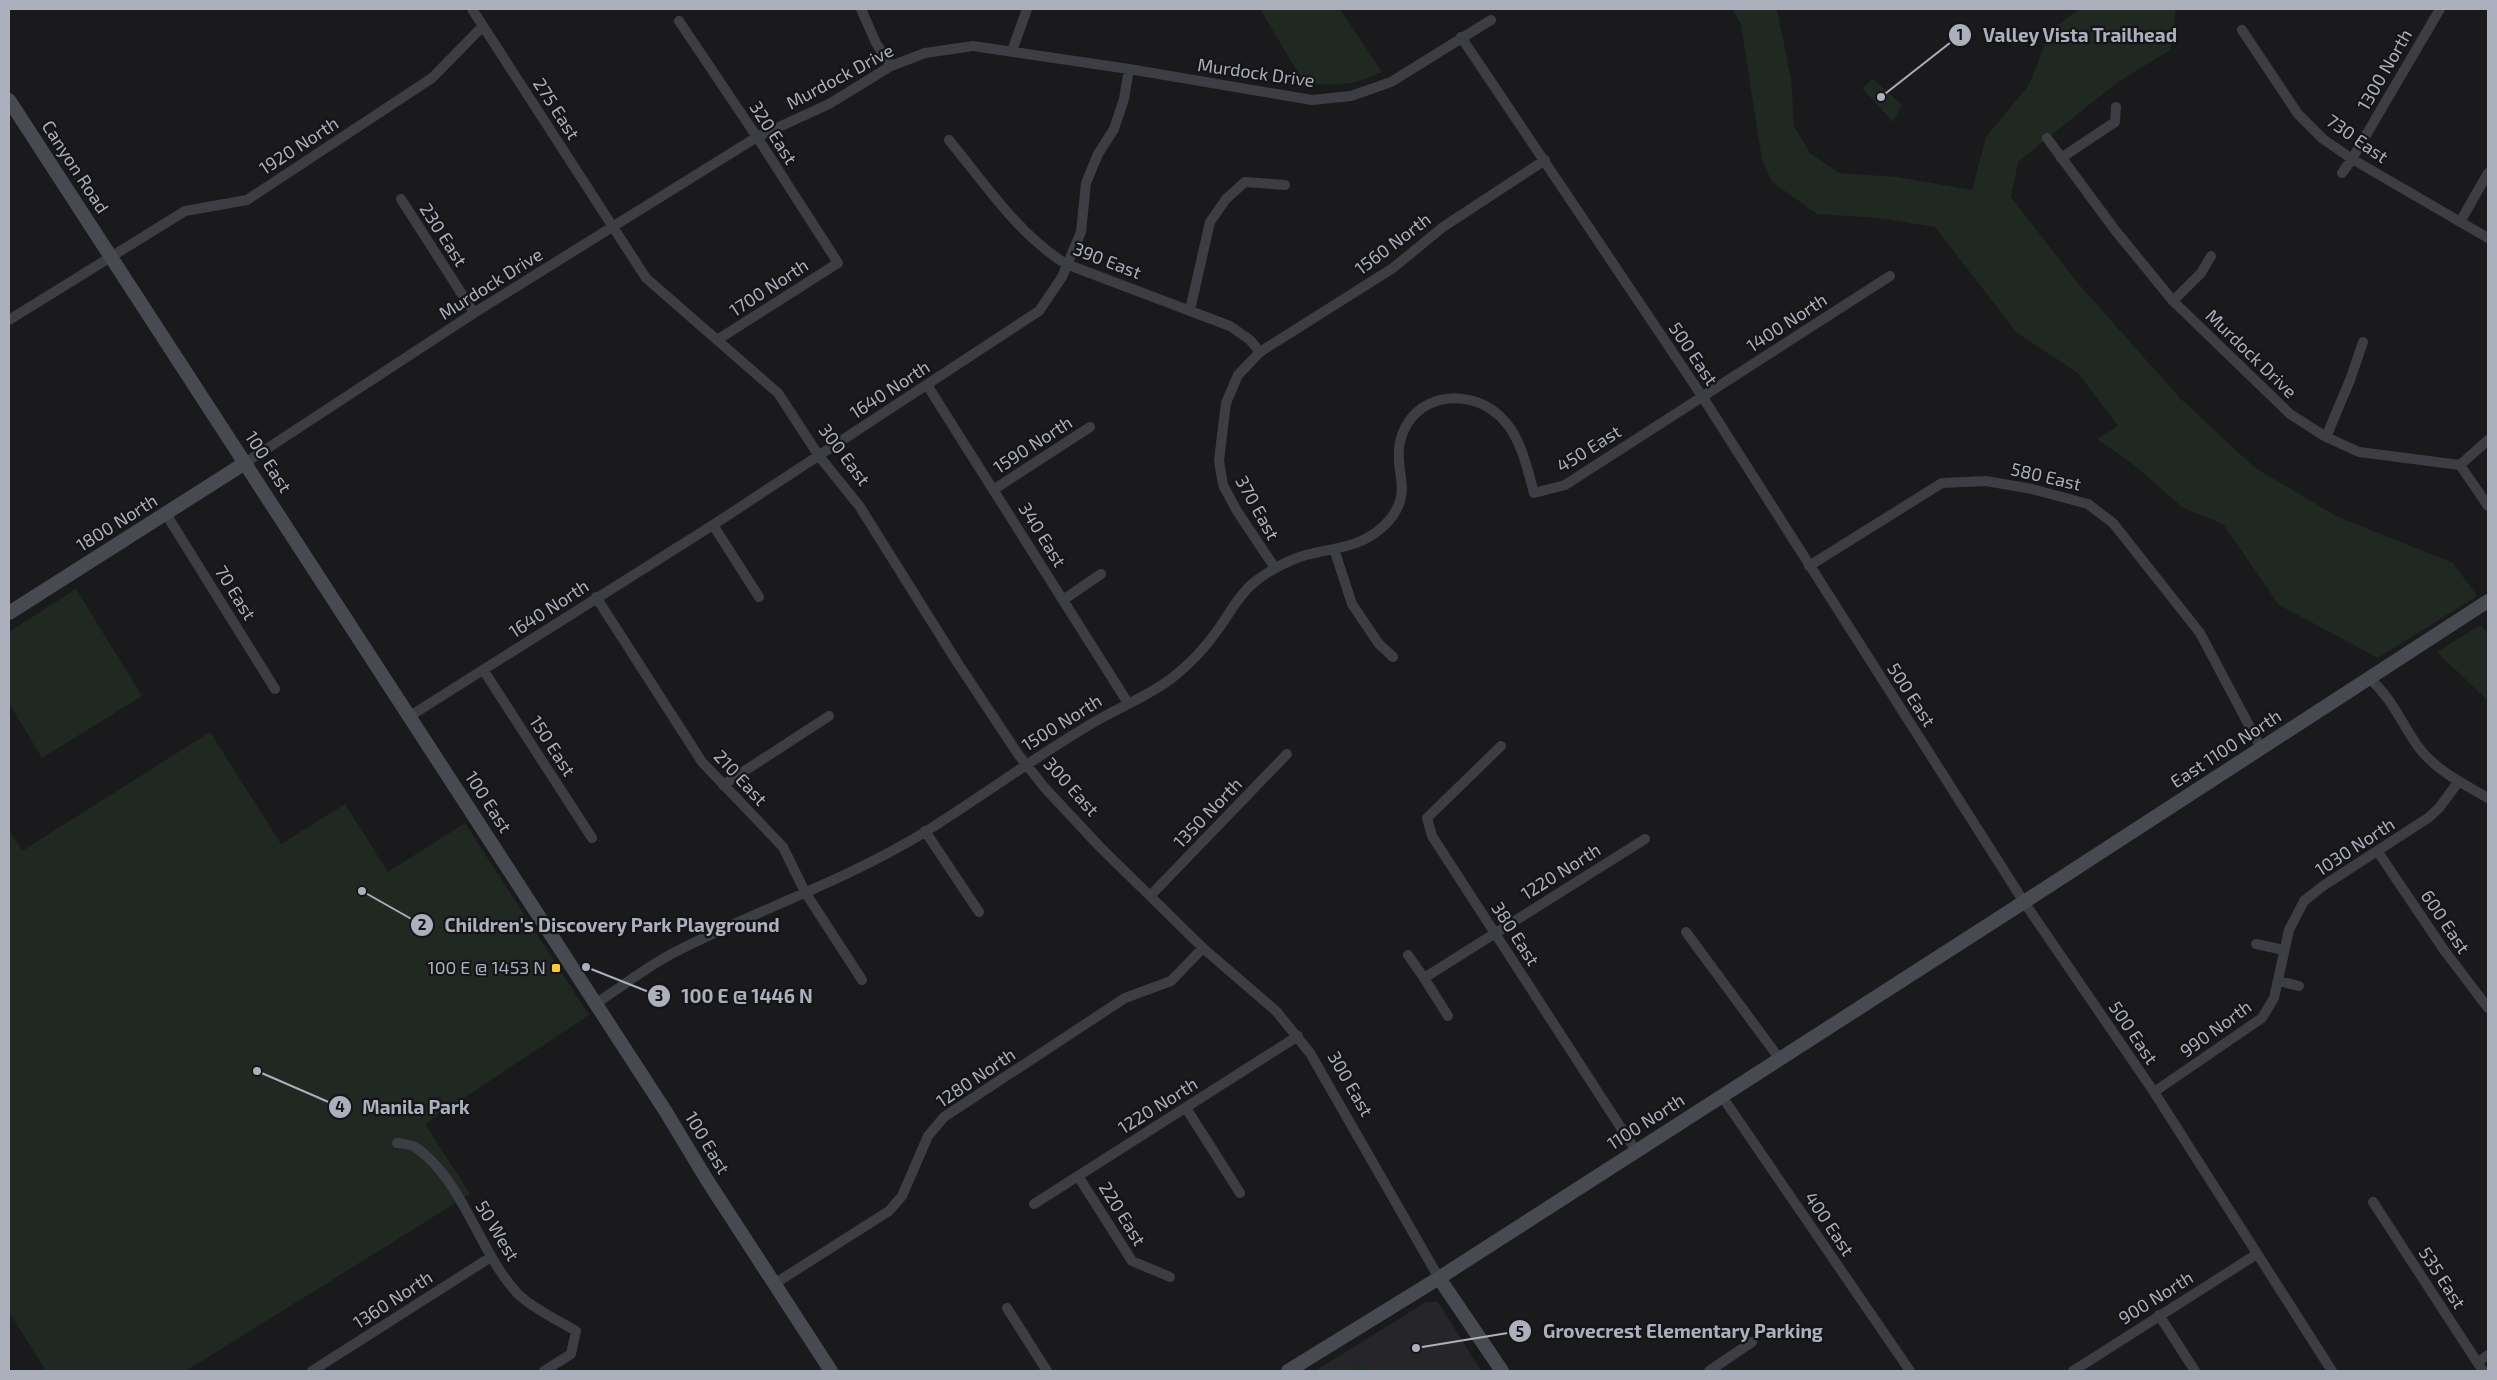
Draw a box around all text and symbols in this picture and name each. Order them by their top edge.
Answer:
callout: Valley Vista Trailhead [1947,18,2187,52]
text: Valley Vista Trailhead [1983,23,2177,47]
text: 1 [1957,25,1963,43]
street label: 1300 North [2352,25,2416,114]
street label: Murdock Drive [782,39,897,114]
street label: Murdock Drive [1196,53,1316,91]
street label: 275 East [529,74,585,143]
street label: 320 East [745,97,802,168]
street label: 730 East [2323,109,2393,167]
street label: 1920 North [255,111,342,179]
street label: Canyon Road [38,116,114,217]
street label: 230 East [415,199,472,270]
street label: 1560 North [1350,208,1435,279]
street label: 390 East [1070,237,1145,283]
street label: Murdock Drive [435,243,546,324]
street label: 1700 North [725,254,812,321]
street label: 1400 North [1742,288,1831,356]
street label: Murdock Drive [2202,304,2302,402]
street label: 500 East [1665,318,1723,389]
street label: 1640 North [845,355,934,423]
street label: 1590 North [989,411,1076,478]
street label: 300 East [814,419,875,490]
street label: 450 East [1552,420,1625,476]
street label: 100 East [241,427,297,496]
street label: 580 East [2009,457,2084,495]
street label: 370 East [1231,472,1285,544]
street label: 1800 North [72,489,161,556]
street label: 340 East [1014,498,1071,571]
street label: 70 East [211,561,261,624]
street label: 1640 North [504,574,593,642]
street label: 500 East [1883,659,1941,730]
street label: 1500 North [1017,689,1105,755]
street label: East 1100 North [2166,704,2285,792]
street label: 150 East [525,711,581,780]
street label: 210 East [709,745,772,810]
street label: 300 East [1040,752,1104,820]
street label: 100 East [461,767,517,836]
street label: 1350 North [1168,773,1246,852]
street label: 1030 North [2311,812,2398,880]
street label: 1220 North [1517,838,1604,904]
street label: 600 East [2417,885,2475,958]
street label: 380 East [1487,897,1545,970]
callout: Children's Discovery Park Playground [410,908,790,942]
text: Children's Discovery Park Playground [444,913,780,937]
text: 2 [418,915,427,933]
place label: 100 E @ 1453 N [427,956,546,978]
marker: 100 E @ 1453 N [550,962,562,974]
callout: 100 E @ 1446 N [647,979,823,1013]
text: 100 E @ 1446 N [681,984,813,1007]
text: 3 [655,986,663,1004]
street label: 990 North [2175,995,2255,1061]
street label: 500 East [2105,997,2163,1068]
street label: 1280 North [932,1043,1019,1112]
street label: 300 East [1323,1047,1378,1120]
street label: 1220 North [1114,1072,1201,1138]
street label: 1100 North [1603,1088,1688,1154]
callout: Manila Park [327,1090,479,1124]
text: Manila Park [362,1095,470,1118]
text: 4 [335,1097,345,1115]
street label: 100 East [681,1107,735,1178]
street label: 220 East [1095,1178,1151,1250]
street label: 400 East [1800,1187,1859,1260]
street label: 50 West [471,1196,525,1265]
street label: 535 East [2415,1242,2471,1313]
street label: 1360 North [349,1265,436,1333]
street label: 900 North [2114,1266,2197,1329]
callout: Grovecrest Elementary Parking [1508,1314,1833,1348]
text: Grovecrest Elementary Parking [1543,1319,1823,1343]
text: 5 [1516,1322,1524,1340]

